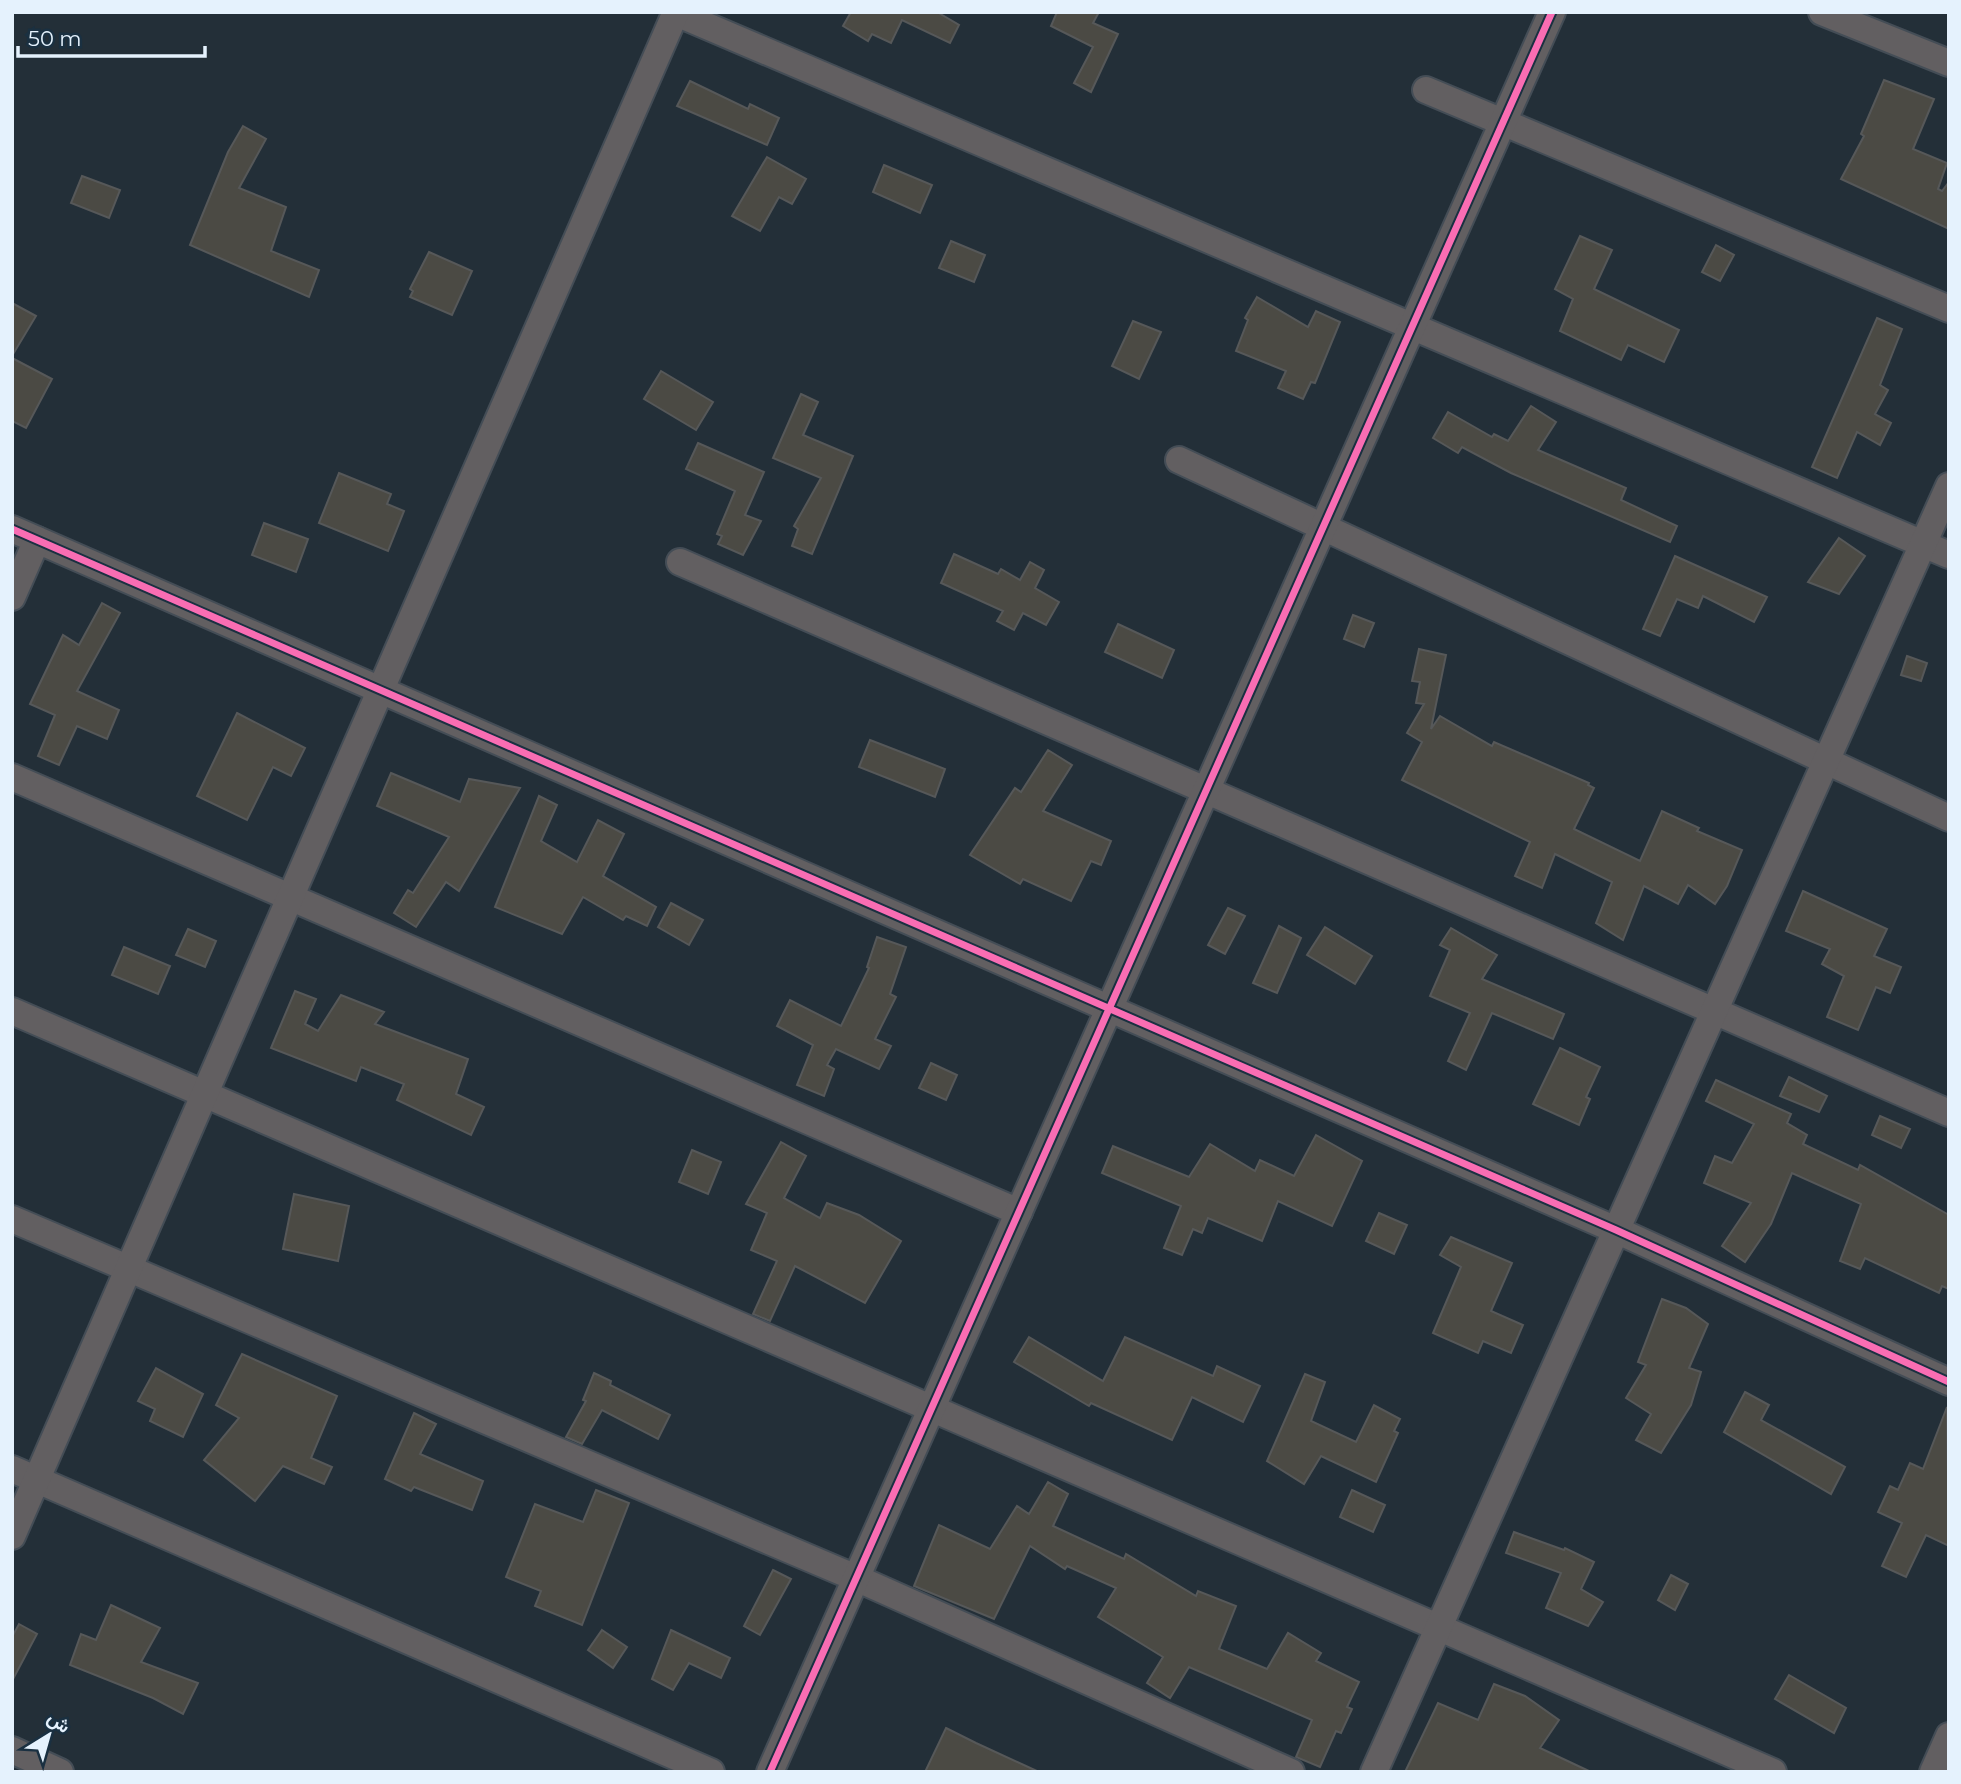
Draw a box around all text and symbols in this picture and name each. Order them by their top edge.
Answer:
scale bar [18,14,205,58]
text: 50 m [28,26,82,51]
north arrow [14,1700,84,1770]
text: ش [43,1706,75,1738]

